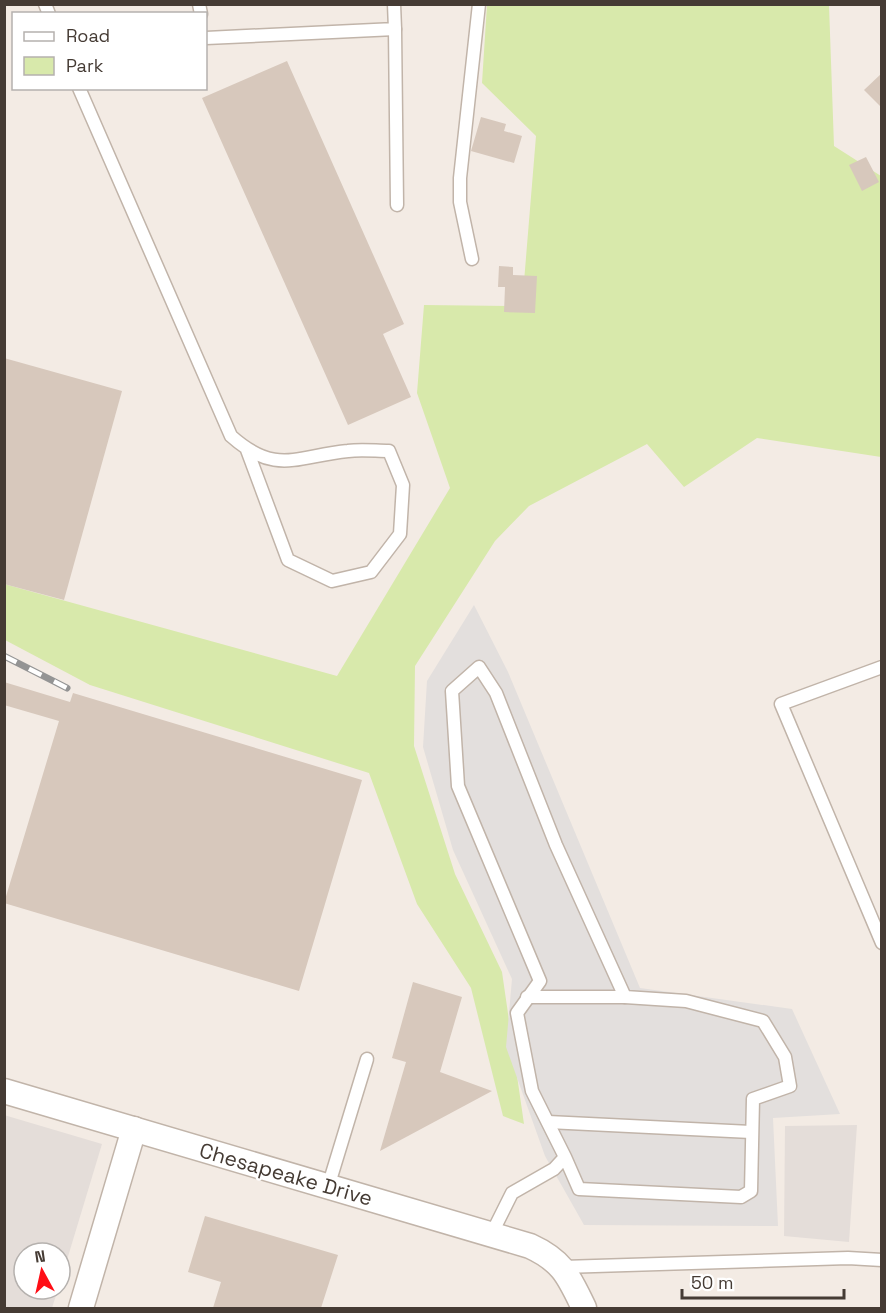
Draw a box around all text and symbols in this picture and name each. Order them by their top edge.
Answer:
legend [12,12,207,90]
text: Road [66,24,110,47]
text: Park [66,54,104,77]
street label: Chesapeake Drive [196,1136,376,1212]
north arrow [12,1241,72,1301]
text: N [33,1245,47,1268]
scale bar [682,1262,844,1300]
text: 50 m [691,1271,733,1294]

